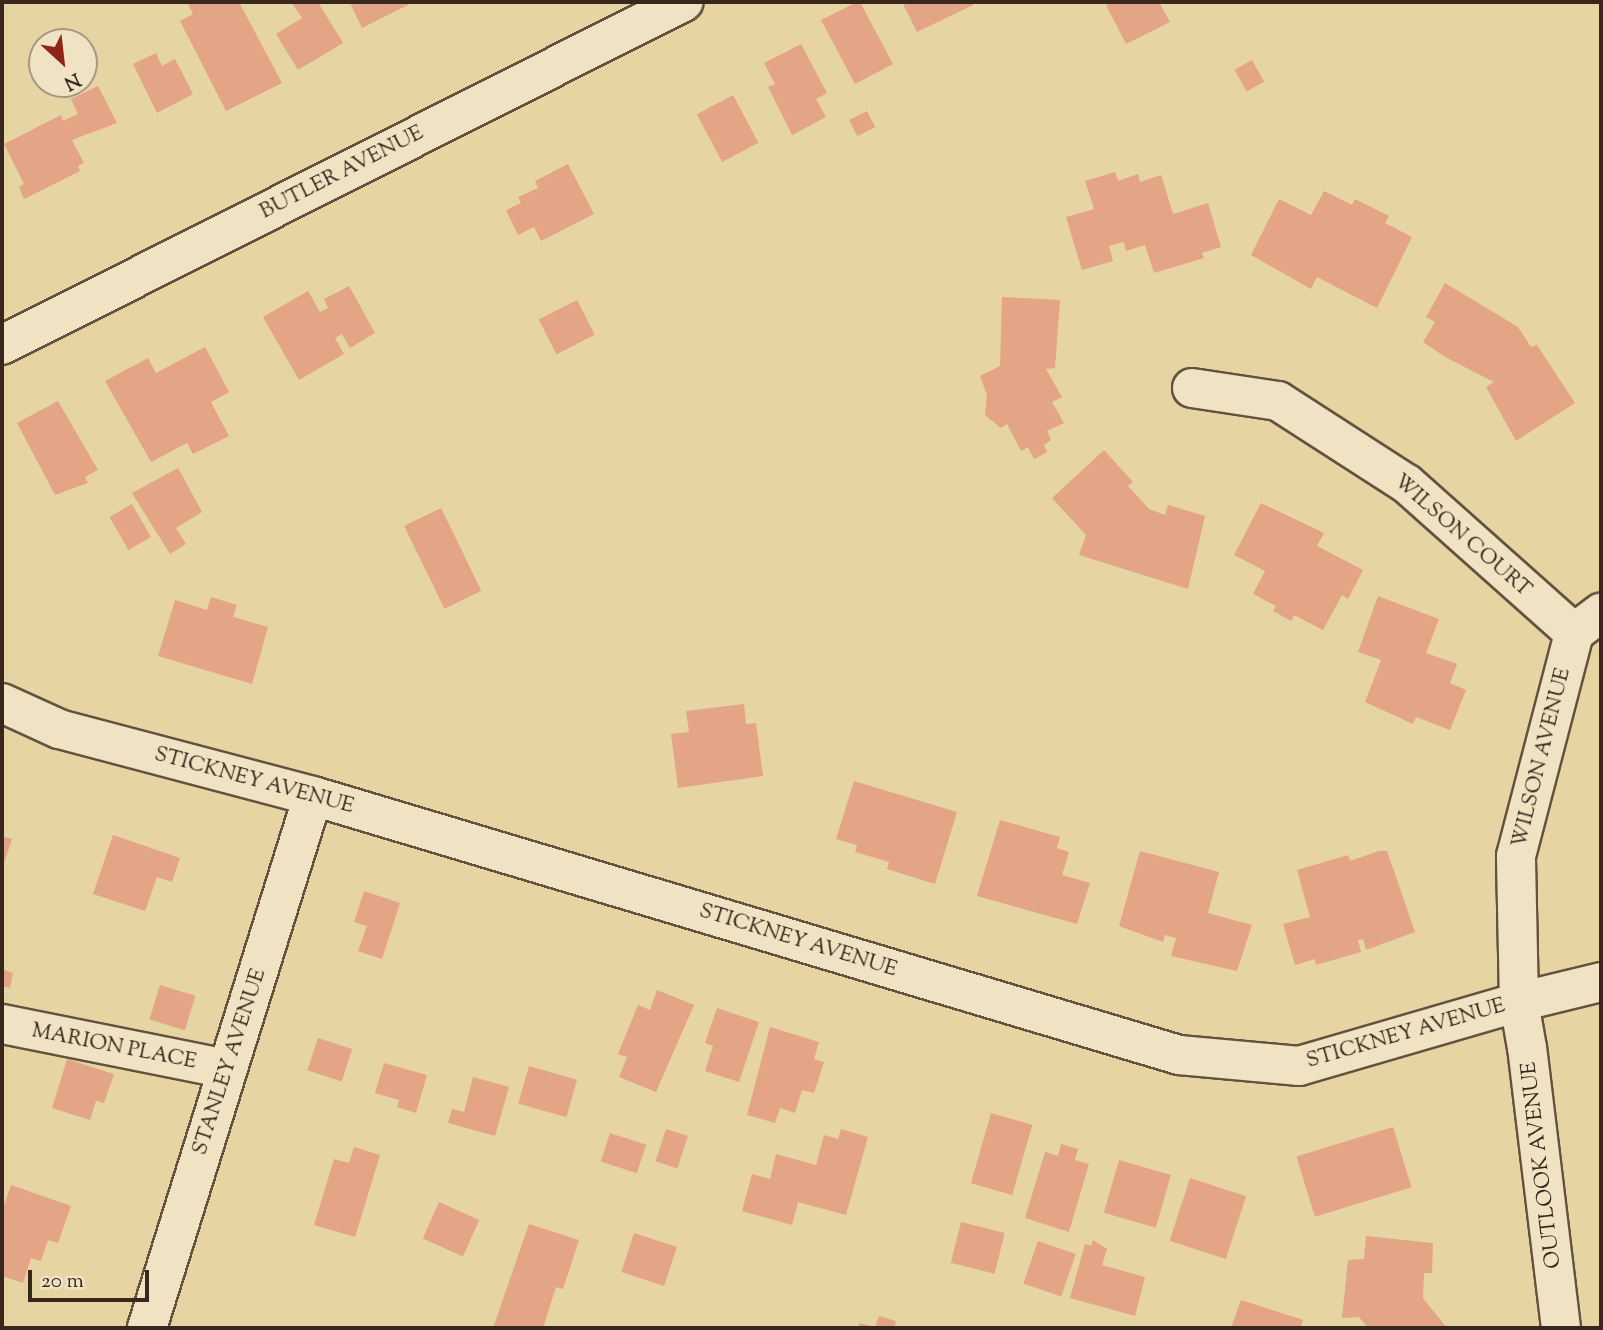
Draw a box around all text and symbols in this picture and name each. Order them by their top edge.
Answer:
north arrow [28,28,98,98]
text: N [59,65,85,96]
street label: BUTLER AVENUE [256,121,428,225]
street label: WILSON COURT [1388,469,1536,603]
street label: WILSON AVENUE [1507,665,1577,851]
street label: STICKNEY AVENUE [152,742,356,820]
street label: STICKNEY AVENUE [696,899,900,983]
street label: STANLEY AVENUE [188,966,272,1158]
street label: STICKNEY AVENUE [1304,994,1508,1074]
street label: MARION PLACE [29,1019,199,1075]
street label: OUTLOOK AVENUE [1517,1060,1567,1270]
scale bar [32,1256,152,1300]
text: 20 m [41,1267,84,1297]

